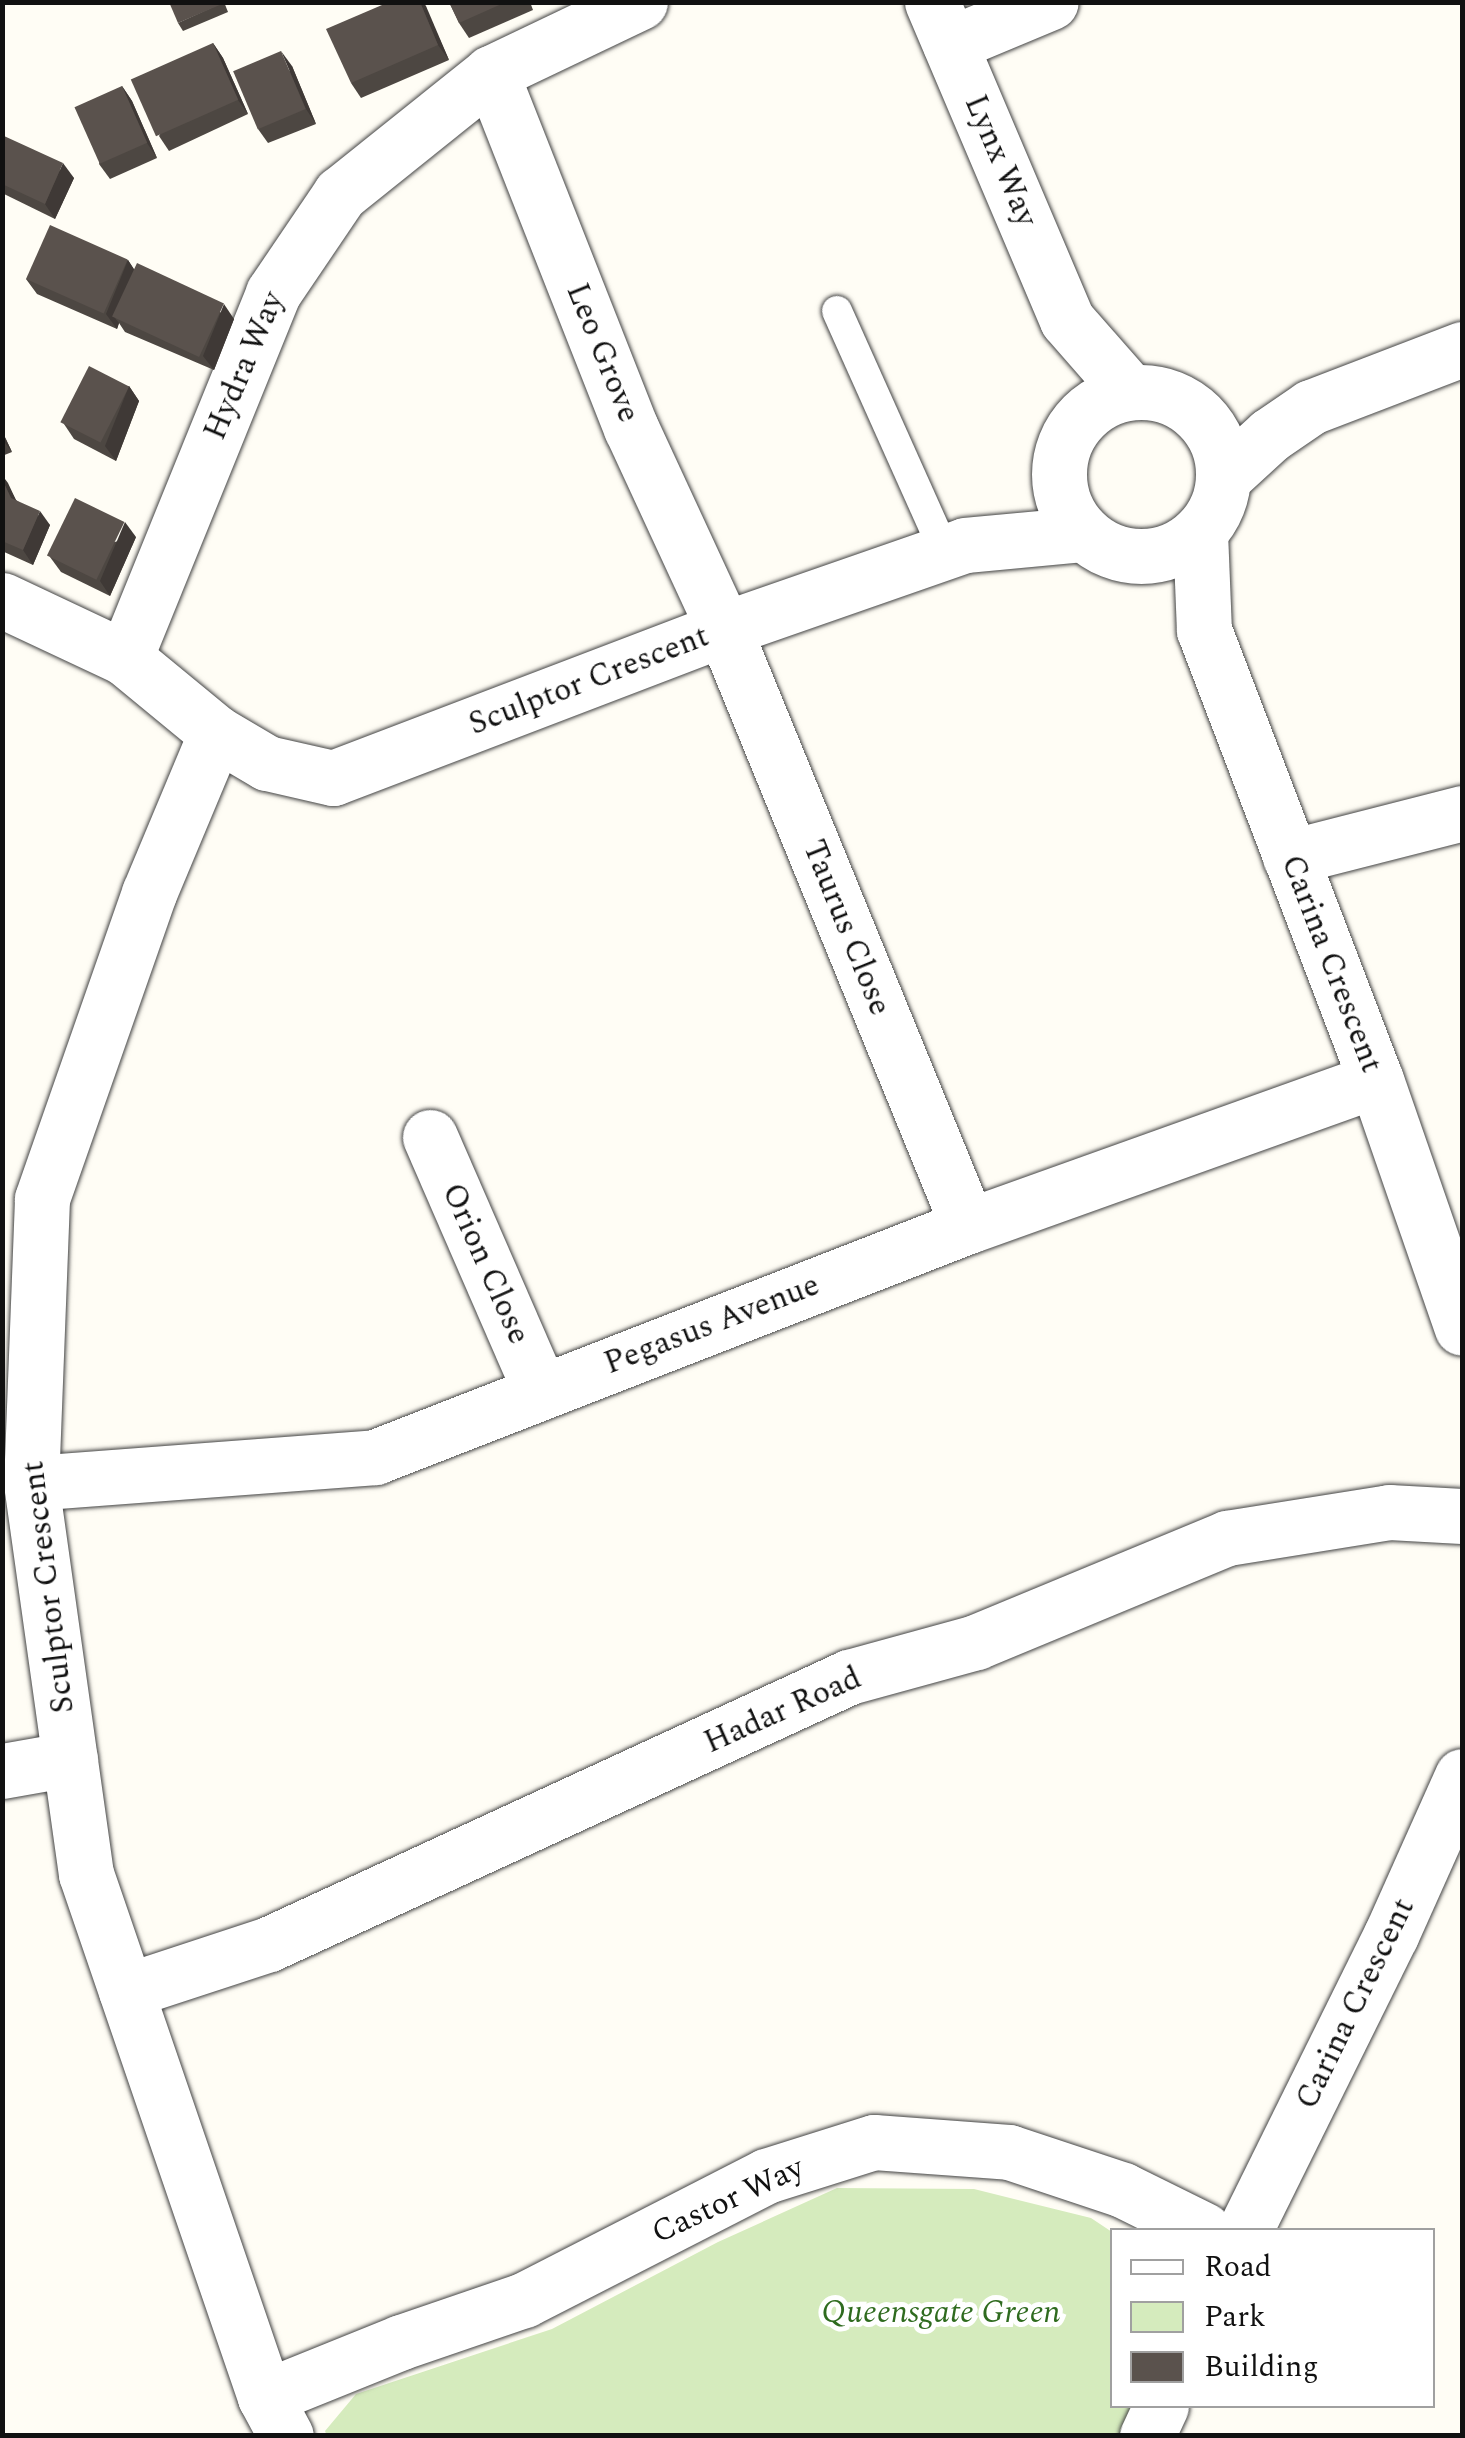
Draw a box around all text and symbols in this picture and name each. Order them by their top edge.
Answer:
street label: Lynx Way [955,89,1045,233]
street label: Leo Grove [557,278,647,428]
street label: Hydra Way [197,286,293,446]
street label: Sculptor Crescent [464,618,714,744]
street label: Taurus Close [793,835,899,1021]
street label: Carina Crescent [1272,850,1390,1078]
street label: Orion Close [433,1178,537,1350]
street label: Pegasus Avenue [599,1266,825,1384]
street label: Sculptor Crescent [14,1459,84,1715]
street label: Hadar Road [698,1659,868,1763]
street label: Carina Crescent [1288,1892,1424,2116]
street label: Castor Way [646,2149,810,2253]
legend [1110,2228,1435,2408]
text: Road [1204,2244,1272,2290]
park label: Queensgate Green [821,2294,1061,2332]
text: Park [1204,2294,1266,2340]
text: Building [1204,2344,1319,2390]

